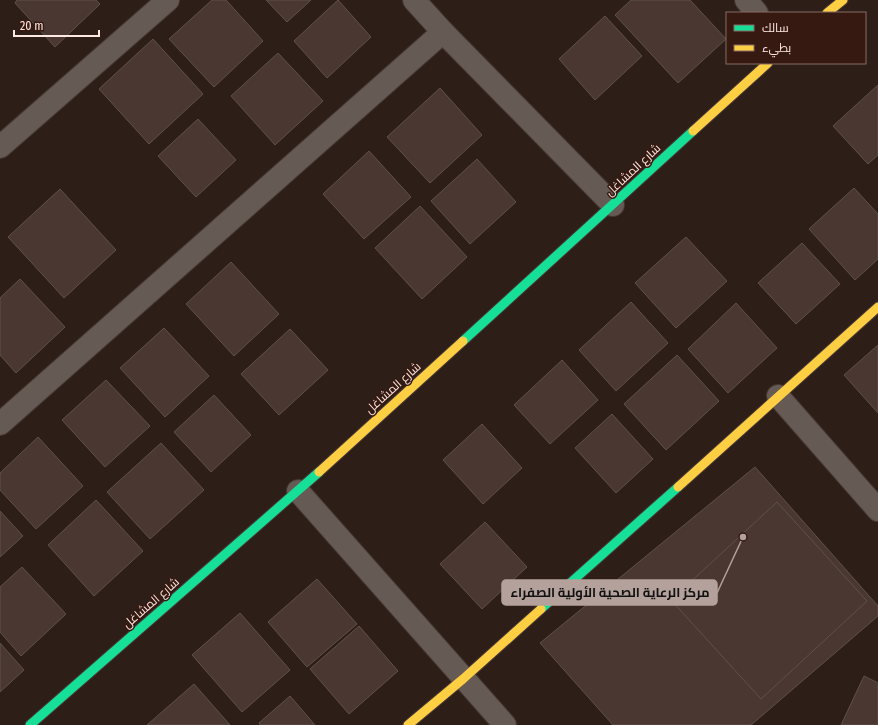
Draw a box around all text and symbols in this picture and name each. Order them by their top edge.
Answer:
scale bar [14,12,99,38]
legend [726,12,866,64]
text: 20 m [20,19,44,33]
text: سالك [762,21,789,35]
text: بطيء [762,41,791,58]
street label: شارع المشاغل [603,141,664,200]
street label: شارع المشاغل [362,359,424,417]
street label: شارع المشاغل [120,575,183,632]
callout: مركز الرعاية الصحية الأولية الصفراء [502,580,717,605]
text: مركز الرعاية الصحية الأولية الصفراء [511,585,710,601]

